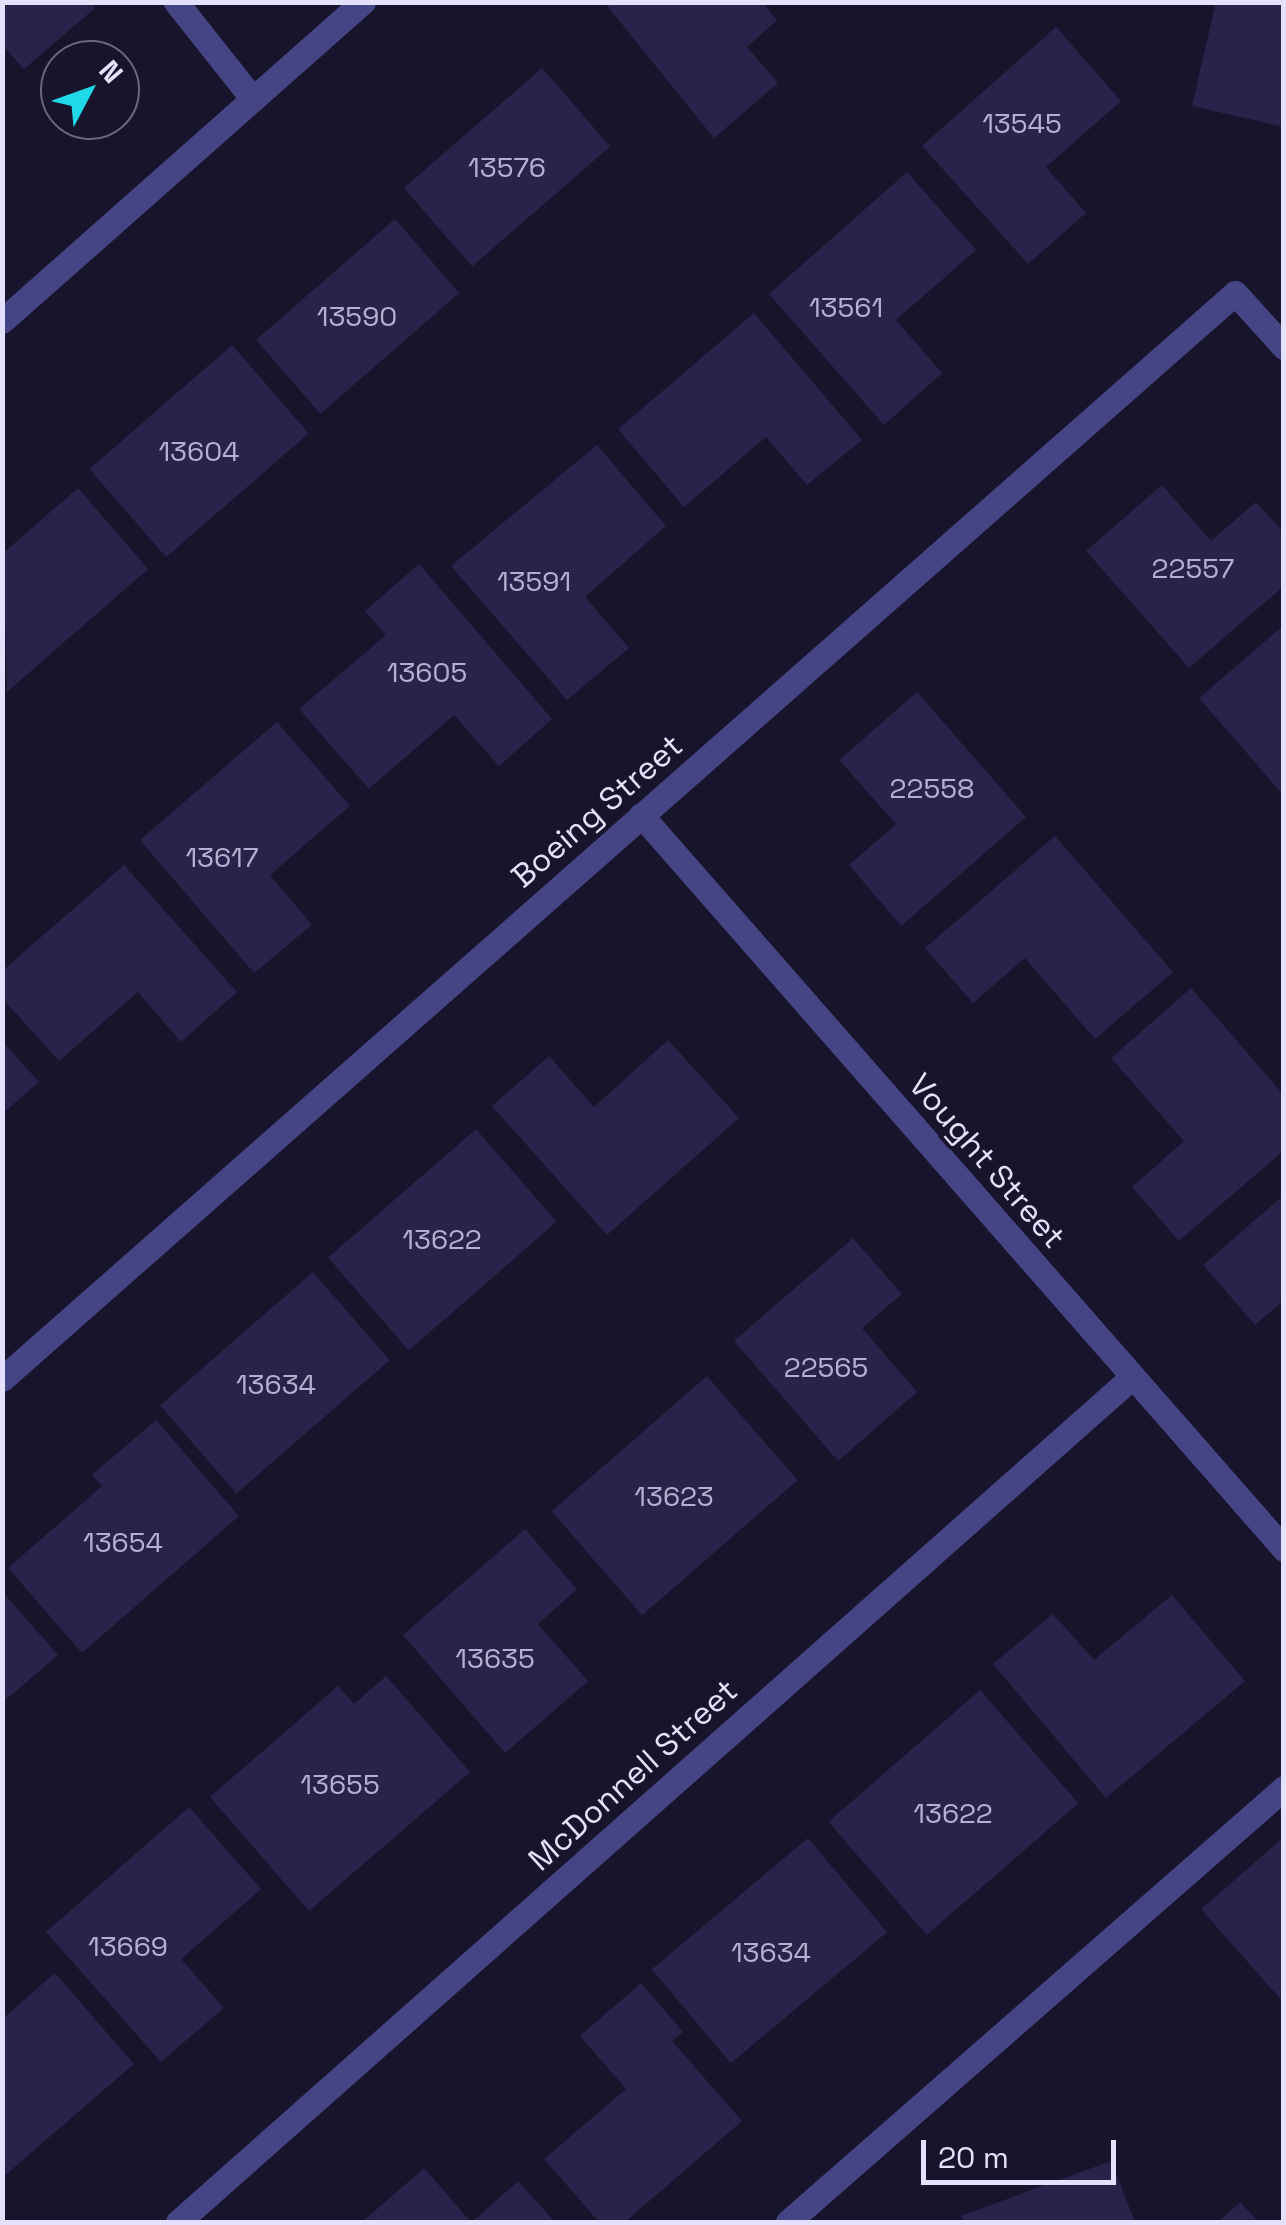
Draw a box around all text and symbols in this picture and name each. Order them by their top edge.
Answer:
north arrow [40,40,140,140]
text: N [91,53,131,91]
house number: 13545 [982,106,1062,140]
house number: 13576 [468,150,546,184]
house number: 13561 [809,290,883,324]
house number: 13590 [317,299,397,333]
house number: 13604 [158,434,240,468]
house number: 22557 [1152,551,1234,585]
house number: 13591 [497,564,571,598]
house number: 13605 [387,655,467,689]
street label: Boeing Street [504,726,690,896]
house number: 22558 [890,771,974,805]
house number: 13617 [185,840,259,874]
street label: Vought Street [901,1066,1073,1256]
house number: 13622 [402,1222,482,1256]
house number: 22565 [784,1350,868,1384]
house number: 13634 [236,1367,316,1401]
house number: 13623 [634,1479,714,1513]
house number: 13654 [83,1525,163,1559]
house number: 13635 [455,1641,535,1675]
street label: McDonnell Street [521,1671,745,1879]
house number: 13655 [300,1767,380,1801]
house number: 13622 [913,1796,993,1830]
house number: 13669 [88,1929,168,1963]
house number: 13634 [731,1935,811,1969]
scale bar [926,2120,1121,2182]
text: 20 m [938,2138,1009,2177]

